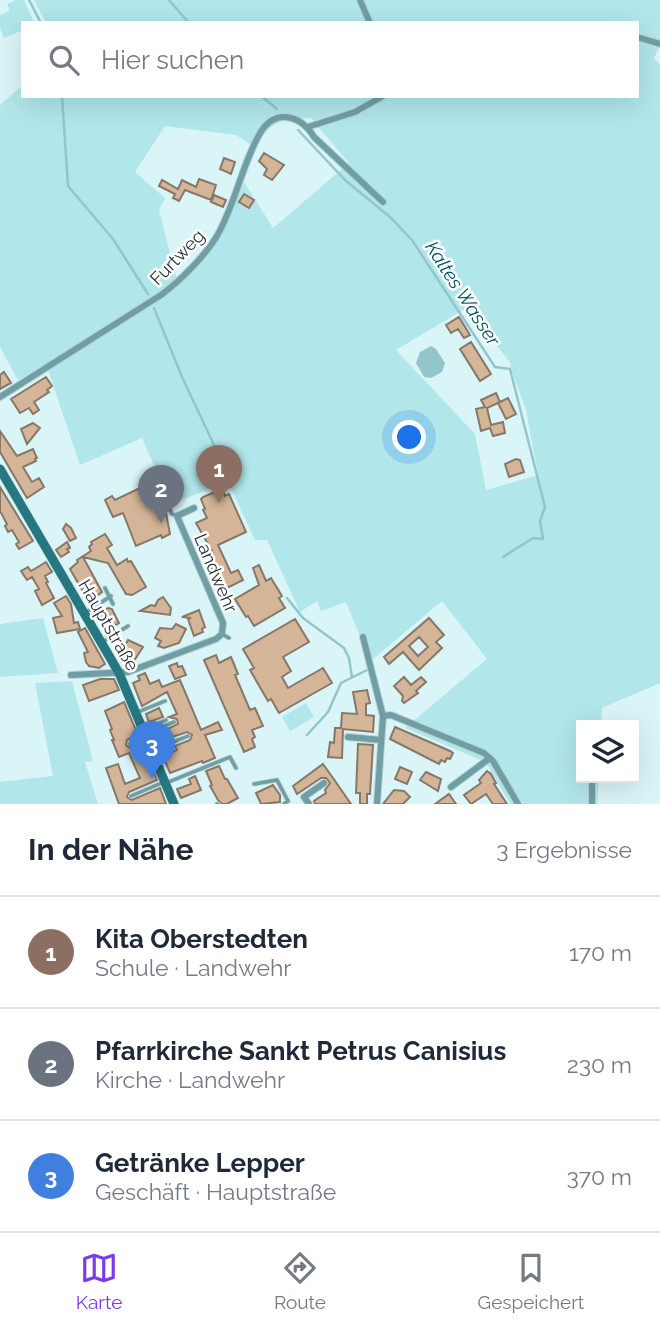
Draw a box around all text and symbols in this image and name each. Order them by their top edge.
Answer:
search box [21,21,639,98]
icon: search [45,41,83,79]
text: Hier suchen [101,45,244,75]
street label: Furtweg [145,225,209,289]
water label: Kaltes Wasser [421,237,506,351]
your location [392,420,426,454]
pin: 1 [196,445,242,503]
pin: 2 [138,465,184,523]
street label: Landwehr [190,530,242,616]
street label: Hauptstraße [74,576,144,675]
map controls [576,720,639,783]
button: layers [576,720,639,783]
pin: 3 [129,721,175,779]
text: In der Nähe [28,832,193,867]
text: 3 Ergebnisse [496,836,632,863]
text: Kita Oberstedten [95,924,308,954]
text: 1 [45,939,57,966]
text: 170 m [569,939,632,966]
text: Schule · Landwehr [95,954,291,981]
text: Pfarrkirche Sankt Petrus Canisius [95,1036,506,1066]
text: 2 [45,1051,57,1078]
text: 230 m [567,1051,632,1078]
text: Kirche · Landwehr [95,1066,285,1093]
text: Getränke Lepper [95,1148,305,1178]
text: 3 [45,1163,57,1190]
text: 370 m [567,1163,632,1190]
text: Geschäft · Hauptstraße [95,1178,336,1205]
tab: Karte [76,1249,122,1313]
tab: Route [274,1249,326,1313]
tab: Gespeichert [478,1249,584,1313]

